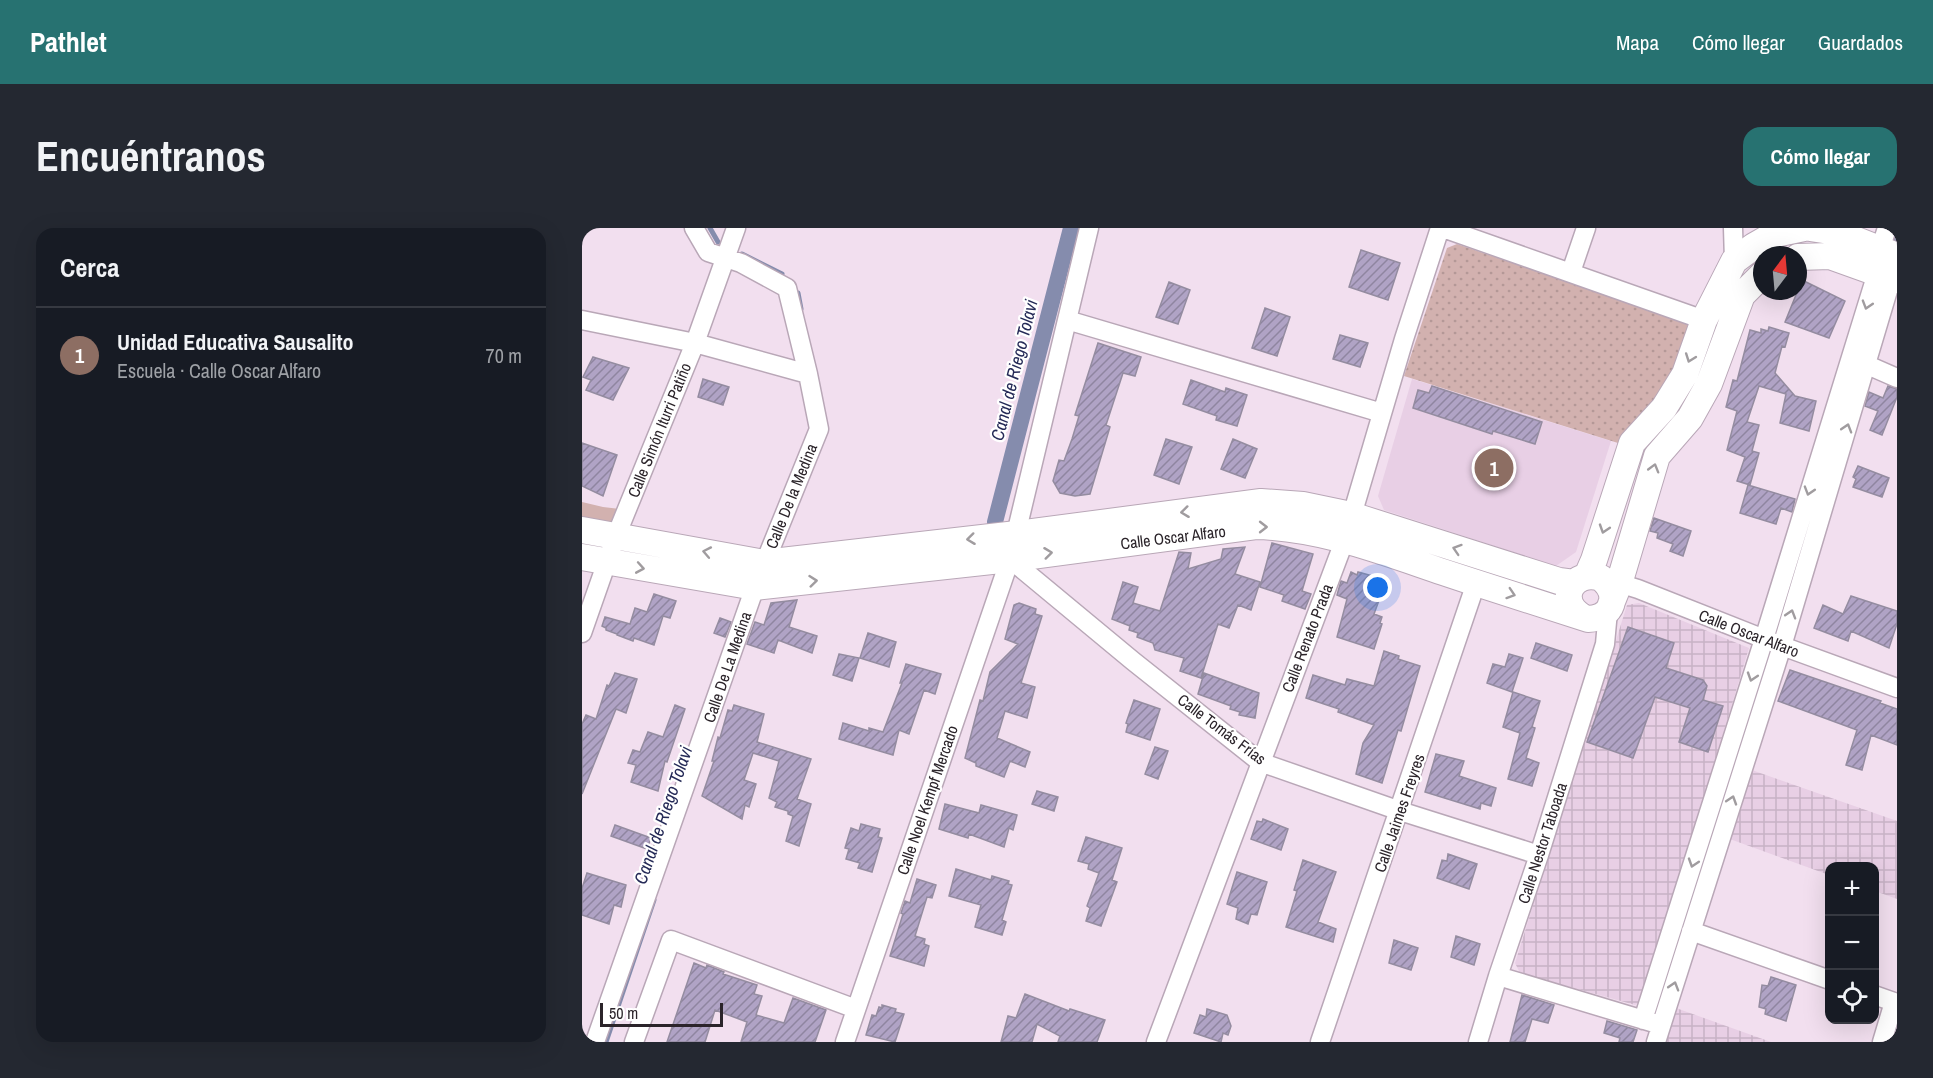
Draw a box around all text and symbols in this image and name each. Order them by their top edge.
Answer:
text: Pathlet [30,23,107,61]
text: Mapa [1616,28,1659,57]
text: Cómo llegar [1692,28,1785,57]
text: Guardados [1818,28,1903,57]
button: Cómo llegar [1743,127,1897,186]
text: Encuéntranos [36,128,266,184]
north arrow [1753,246,1807,300]
text: Cerca [60,250,119,285]
water label: Canal de Riego Tolavi [984,297,1044,443]
one-way arrow [1862,299,1874,310]
text: Unidad Educativa Sausalito [117,327,354,357]
text: 1 [75,342,84,369]
text: 70 m [486,342,522,369]
one-way arrow [1685,352,1698,362]
text: Escuela · Calle Oscar Alfaro [117,357,321,384]
street label: Calle Simón Iturri Patiño [622,359,696,501]
one-way arrow [1840,423,1852,434]
street label: Calle De la Medina [760,440,822,552]
pin: 1 [1474,446,1514,490]
one-way arrow [1647,463,1659,474]
one-way arrow [1804,485,1817,496]
one-way arrow [1181,505,1190,518]
street label: Calle Oscar Alfaro [1119,520,1227,554]
one-way arrow [1258,521,1267,533]
one-way arrow [1599,523,1611,534]
one-way arrow [967,532,976,545]
one-way arrow [1452,544,1463,556]
one-way arrow [702,546,712,559]
one-way arrow [1044,548,1053,560]
one-way arrow [634,561,644,574]
your location [1363,573,1392,602]
one-way arrow [808,575,818,588]
street label: Calle Renato Prada [1276,580,1338,695]
one-way arrow [1505,587,1516,599]
street label: Calle Oscar Alfaro [1696,604,1802,662]
street label: Calle De La Medina [698,608,757,725]
one-way arrow [1784,610,1796,620]
one-way arrow [1747,671,1759,682]
street label: Calle Tomás Frías [1173,688,1271,770]
street label: Calle Noel Kempf Mercado [891,722,963,878]
water label: Canal de Riego Tolavi [628,743,698,887]
street label: Calle Jaimes Freyres [1368,751,1430,875]
street label: Calle Nestor Taboada [1512,779,1572,906]
one-way arrow [1725,795,1737,806]
one-way arrow [1687,857,1700,868]
map controls [1825,862,1879,1024]
button: + [1825,862,1879,916]
button: − [1825,916,1879,970]
button: locate [1825,970,1879,1024]
one-way arrow [1666,981,1679,992]
scale bar [600,1000,723,1028]
text: 50 m [609,1002,638,1024]

